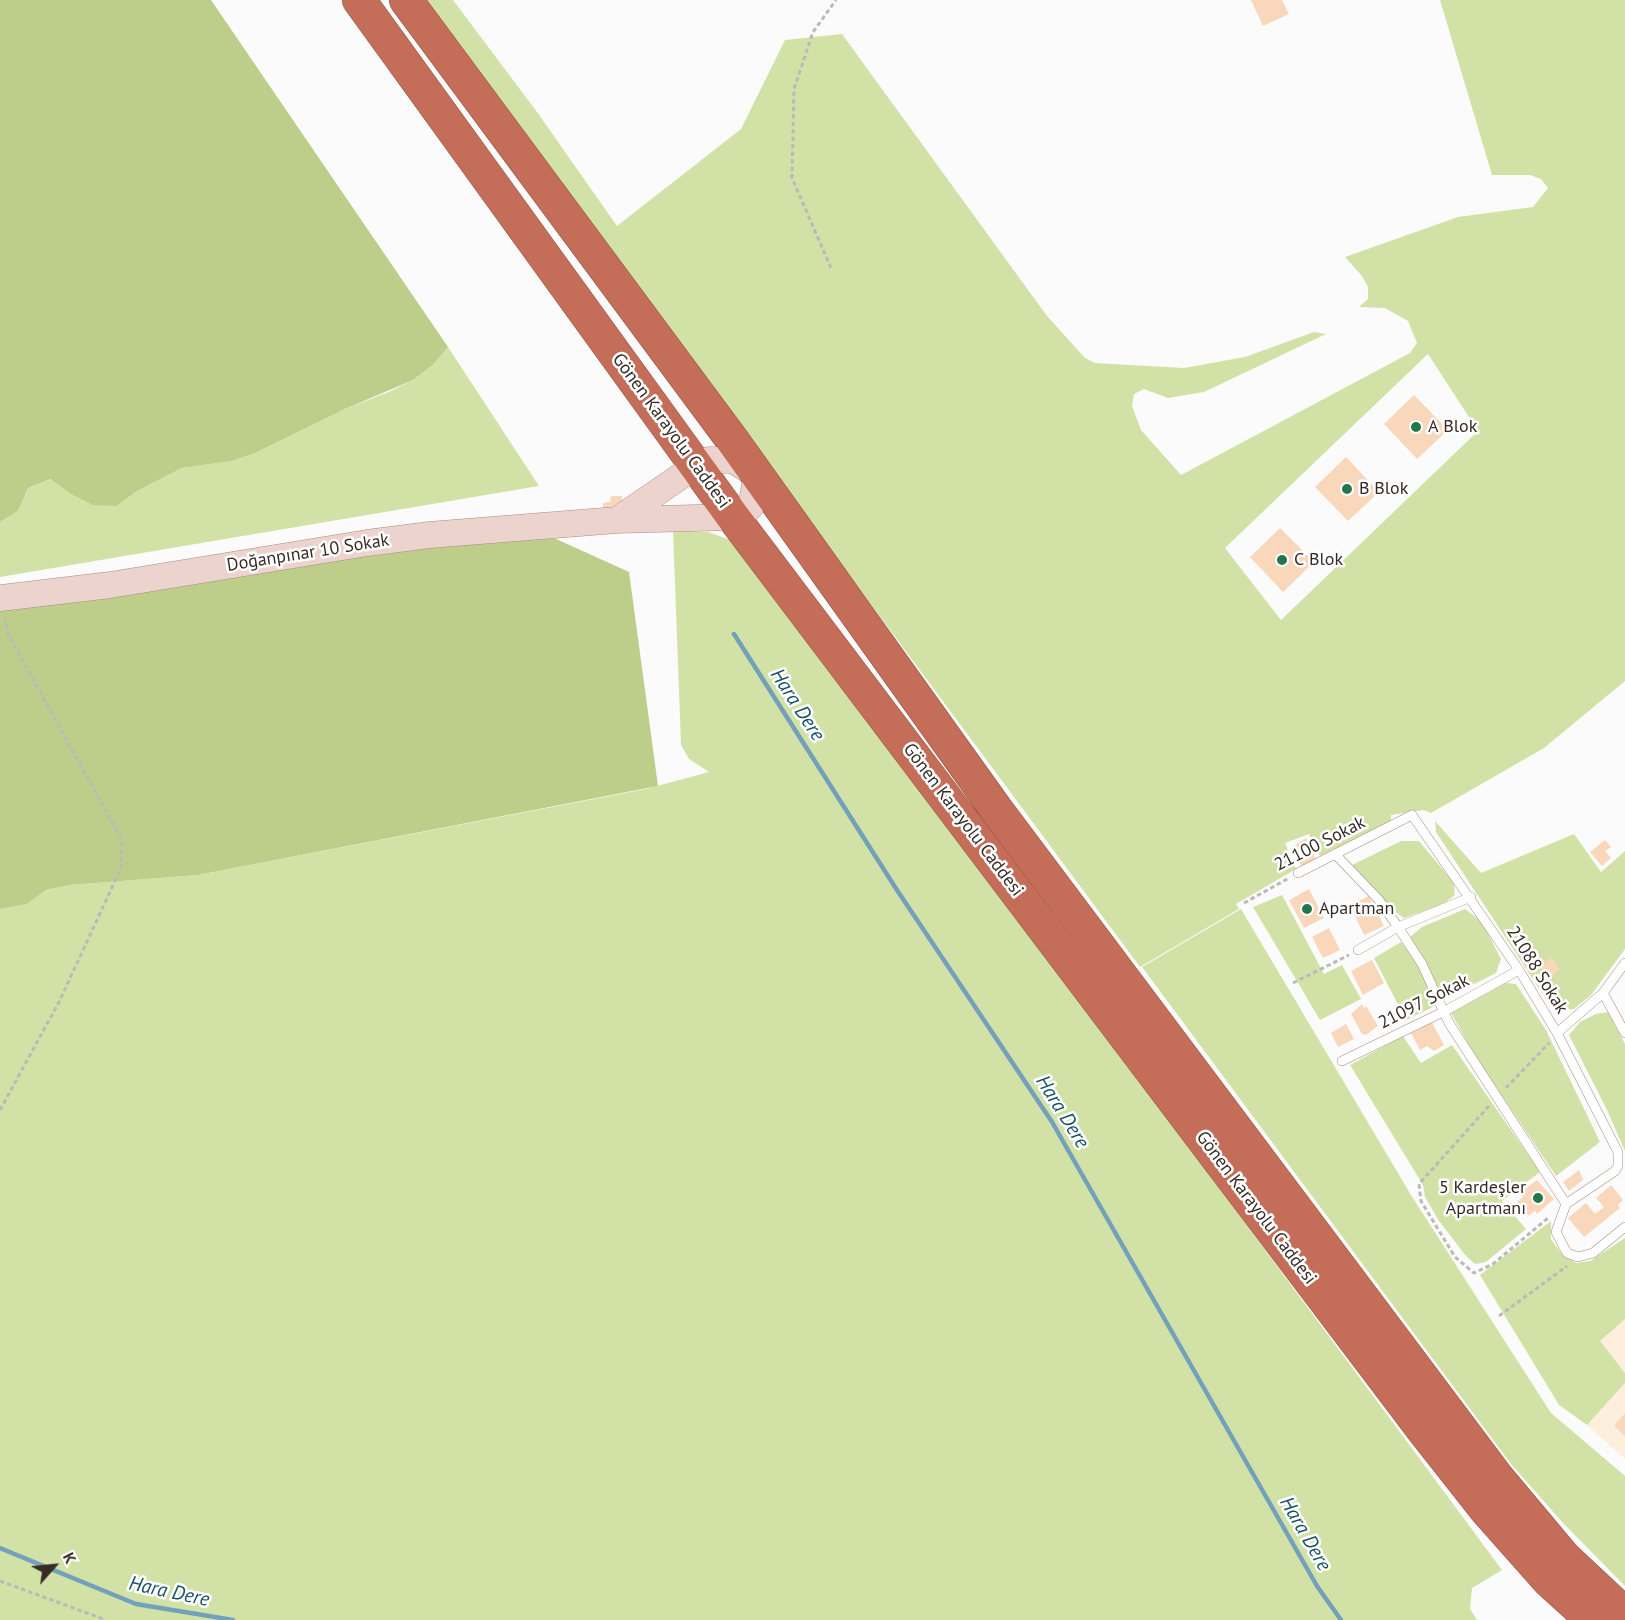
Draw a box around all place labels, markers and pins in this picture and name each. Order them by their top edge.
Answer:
place label: A Blok [1428,416,1477,438]
marker: A Blok [1409,420,1423,434]
place label: B Blok [1359,478,1408,500]
marker: B Blok [1340,482,1354,496]
place label: C Blok [1294,549,1343,571]
marker: C Blok [1275,553,1289,567]
place label: Apartman [1319,898,1394,920]
marker: Apartman [1300,902,1314,916]
place label: 5 Kardeşler Apartmanı [1439,1177,1526,1220]
marker: 5 Kardeşler Apartmanı [1531,1191,1545,1205]

